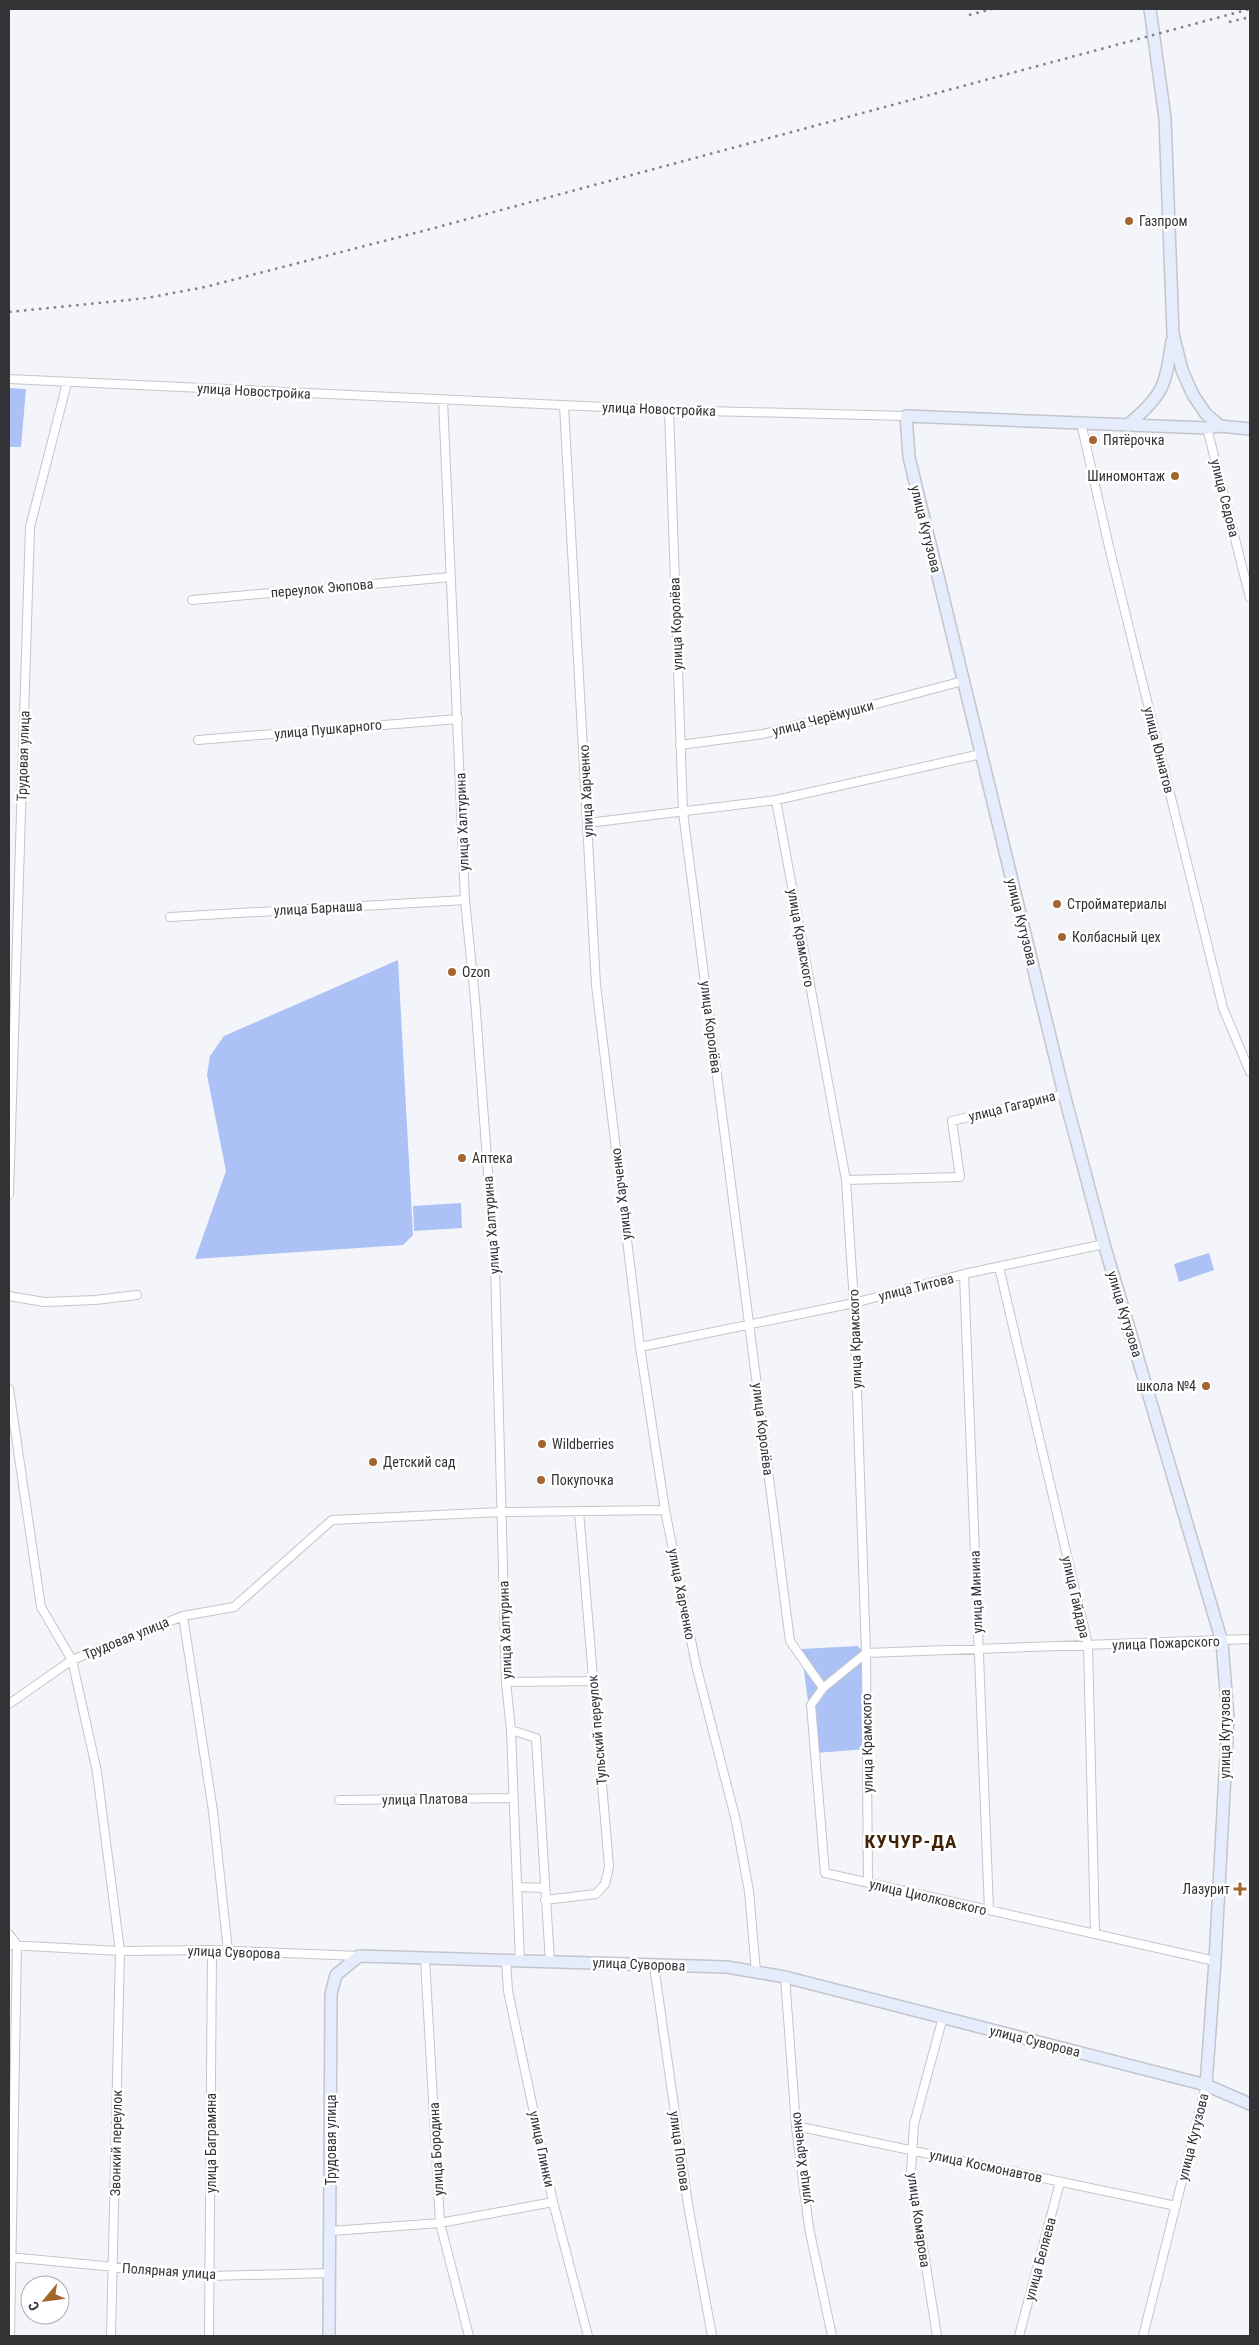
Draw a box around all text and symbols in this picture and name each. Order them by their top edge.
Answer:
place label: Газпром [1139,213,1187,229]
marker: Газпром [1123,215,1135,227]
street label: улица Новостройка [197,380,311,402]
street label: улица Новостройка [602,399,716,419]
place label: Пятёрочка [1103,432,1165,448]
marker: Пятёрочка [1087,434,1099,446]
street label: улица Седова [1208,457,1242,539]
place label: Шиномонтаж [1087,468,1165,484]
marker: Шиномонтаж [1169,470,1181,482]
street label: улица Кутузова [907,484,945,574]
street label: переулок Эюпова [270,576,374,600]
street label: улица Королёва [666,577,686,671]
street label: улица Черёмушки [771,697,875,739]
street label: улица Юннатов [1141,705,1177,795]
street label: Трудовая улица [13,710,33,802]
street label: улица Пушкарного [273,716,383,742]
street label: улица Харченко [576,744,596,838]
street label: улица Халтурина [452,773,472,871]
street label: улица Кутузова [1003,877,1041,967]
street label: улица Крамского [784,888,818,988]
place label: Стройматериалы [1067,896,1167,912]
street label: улица Барнаша [273,898,363,918]
marker: Стройматериалы [1051,898,1063,910]
place label: Колбасный цех [1072,929,1161,945]
marker: Колбасный цех [1056,931,1068,943]
place label: Ozon [462,964,490,980]
marker: Ozon [446,966,458,978]
street label: улица Королёва [697,980,725,1074]
street label: улица Гагарина [967,1087,1057,1125]
street label: улица Харченко [607,1147,635,1241]
place label: Аптека [472,1150,513,1166]
marker: Аптека [456,1152,468,1164]
street label: улица Халтурина [480,1175,502,1275]
street label: улица Кутузова [1104,1269,1146,1359]
street label: улица Титова [877,1270,955,1304]
street label: улица Крамского [845,1289,865,1389]
place label: школа №4 [1136,1378,1196,1394]
marker: школа №4 [1200,1380,1212,1392]
street label: улица Королёва [749,1382,777,1476]
place label: Wildberries [552,1436,614,1452]
marker: Wildberries [536,1438,548,1450]
place label: Детский сад [383,1454,456,1470]
marker: Детский сад [367,1456,379,1468]
place label: Покупочка [551,1472,614,1488]
marker: Покупочка [535,1474,547,1486]
street label: улица Харченко [665,1547,699,1641]
street label: улица Минина [967,1550,985,1634]
street label: улица Гайдара [1059,1554,1093,1640]
street label: улица Халтурина [495,1581,515,1679]
street label: Трудовая улица [81,1614,171,1662]
street label: улица Пожарского [1112,1633,1220,1653]
street label: Тульский переулок [584,1674,610,1786]
street label: улица Кутузова [1217,1689,1233,1779]
street label: улица Крамского [858,1693,876,1793]
street label: улица Платова [382,1790,468,1808]
district label: КУЧУР-ДА [865,1830,957,1853]
street label: улица Циолковского [868,1876,988,1918]
place label: Лазурит [1183,1881,1230,1897]
marker: Лазурит [1234,1883,1246,1895]
street label: улица Суворова [187,1942,281,1962]
street label: улица Суворова [592,1954,686,1974]
street label: улица Суворова [988,2022,1082,2060]
street label: Звонкий переулок [107,2090,125,2196]
street label: улица Кутузова [1174,2092,1212,2182]
street label: улица Баграмяна [203,2093,219,2193]
street label: Трудовая улица [323,2095,339,2185]
street label: улица Бородина [426,2102,446,2196]
street label: улица Глинки [526,2109,558,2189]
street label: улица Попова [666,2110,694,2192]
street label: улица Харченко [787,2111,815,2205]
street label: улица Космонавтов [928,2146,1044,2186]
street label: улица Комарова [904,2172,934,2268]
street label: улица Беляева [1021,2216,1059,2302]
street label: Полярная улица [122,2260,216,2282]
north arrow [20,2275,70,2325]
text: С [25,2299,43,2314]

